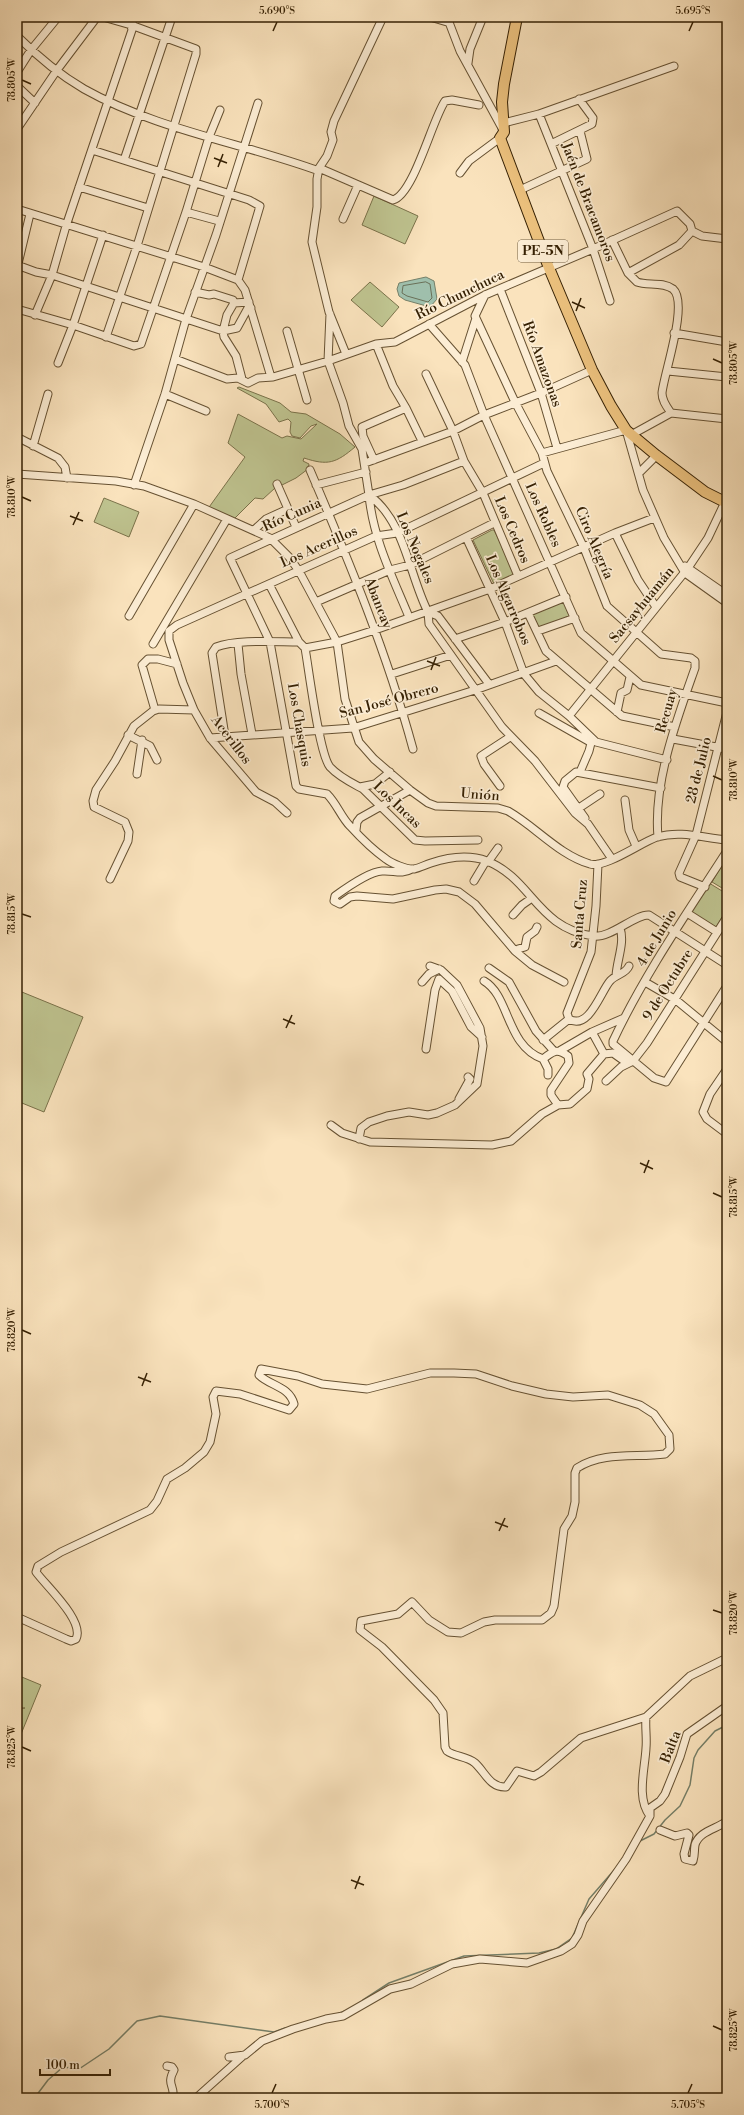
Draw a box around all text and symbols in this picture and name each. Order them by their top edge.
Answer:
text: 5.690°S [259,5,295,17]
text: 5.695°S [676,5,711,17]
text: 78.805°W [6,57,18,102]
street label: Jaén de Bracamoros [557,139,619,264]
road number: PE-5N [518,240,568,262]
street label: Río Chunchuca [413,265,508,324]
street label: Río Amazonas [518,319,566,409]
text: 78.805°W [728,340,740,385]
text: 78.810°W [6,475,18,518]
street label: Los Robles [521,480,565,550]
street label: Río Cunia [260,494,325,536]
street label: Los Cedros [490,494,534,566]
street label: Ciro Alegría [571,504,618,583]
street label: Los Nogales [392,510,438,586]
street label: Los Acerillos [278,522,360,572]
street label: Los Algarrobos [481,552,535,648]
street label: Sacsayhuamán [606,563,679,647]
street label: Abancay [360,574,396,631]
street label: San José Obrero [337,679,441,723]
street label: Los Chasquis [283,682,315,768]
street label: Recuay [652,686,682,735]
street label: Acerillos [206,711,255,768]
street label: 28 de Julio [682,735,716,805]
text: 78.810°W [728,758,740,801]
street label: Los Incas [369,778,425,832]
street label: Unión [460,785,501,805]
street label: Santa Cruz [568,878,592,949]
text: 78.815°W [6,892,18,935]
street label: 4 de Junio [633,906,681,970]
street label: 9 de Octubre [639,946,697,1024]
text: 78.815°W [728,1175,740,1218]
text: 78.820°W [6,1307,18,1352]
text: 78.820°W [728,1590,740,1635]
text: 78.825°W [6,1724,18,1769]
street label: Balta [656,1727,686,1767]
text: 78.825°W [728,2007,740,2052]
scale bar [40,2051,110,2077]
text: 100 m [46,2058,80,2073]
text: 5.700°S [254,2099,290,2111]
text: 5.705°S [671,2099,705,2111]

